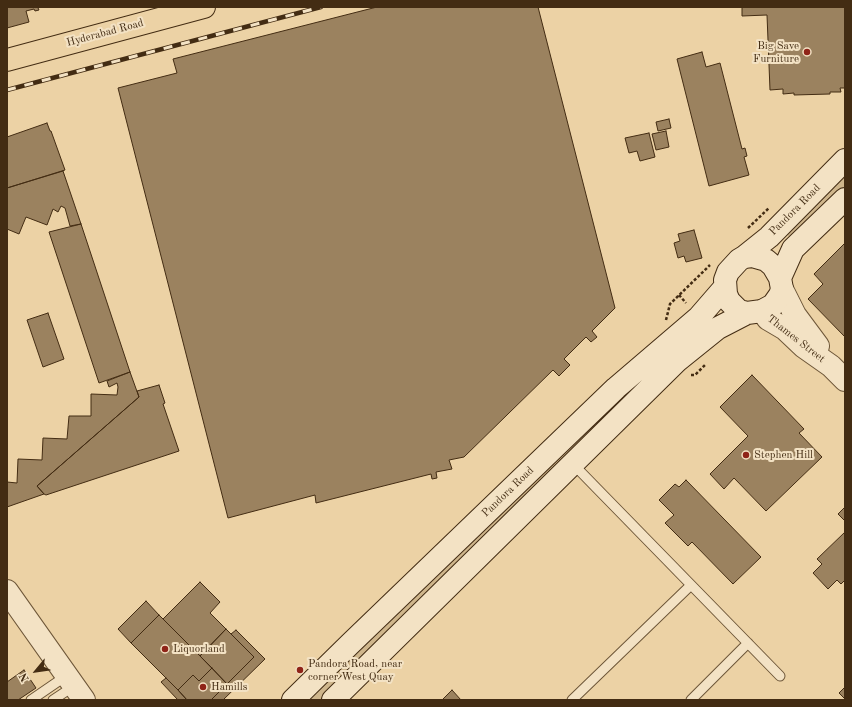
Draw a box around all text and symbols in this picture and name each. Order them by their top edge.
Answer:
street label: Hyderabad Road [65,16,145,50]
place label: Big Save Furniture [753,39,799,65]
marker: Big Save Furniture [802,47,812,57]
street label: Pandora Road [767,182,823,238]
street label: Thames Street [764,312,828,366]
place label: Stephen Hill [754,448,813,462]
marker: Stephen Hill [741,450,751,460]
street label: Pandora Road [479,464,537,520]
place label: Liquorland [173,642,225,656]
marker: Liquorland [160,644,170,654]
north arrow [16,651,56,691]
place label: Pandora Road, near corner West Quay [308,657,402,683]
marker: Pandora Road, near corner West Quay [295,665,305,675]
text: N [18,671,32,683]
place label: Hamills [211,680,248,694]
marker: Hamills [198,682,208,692]

